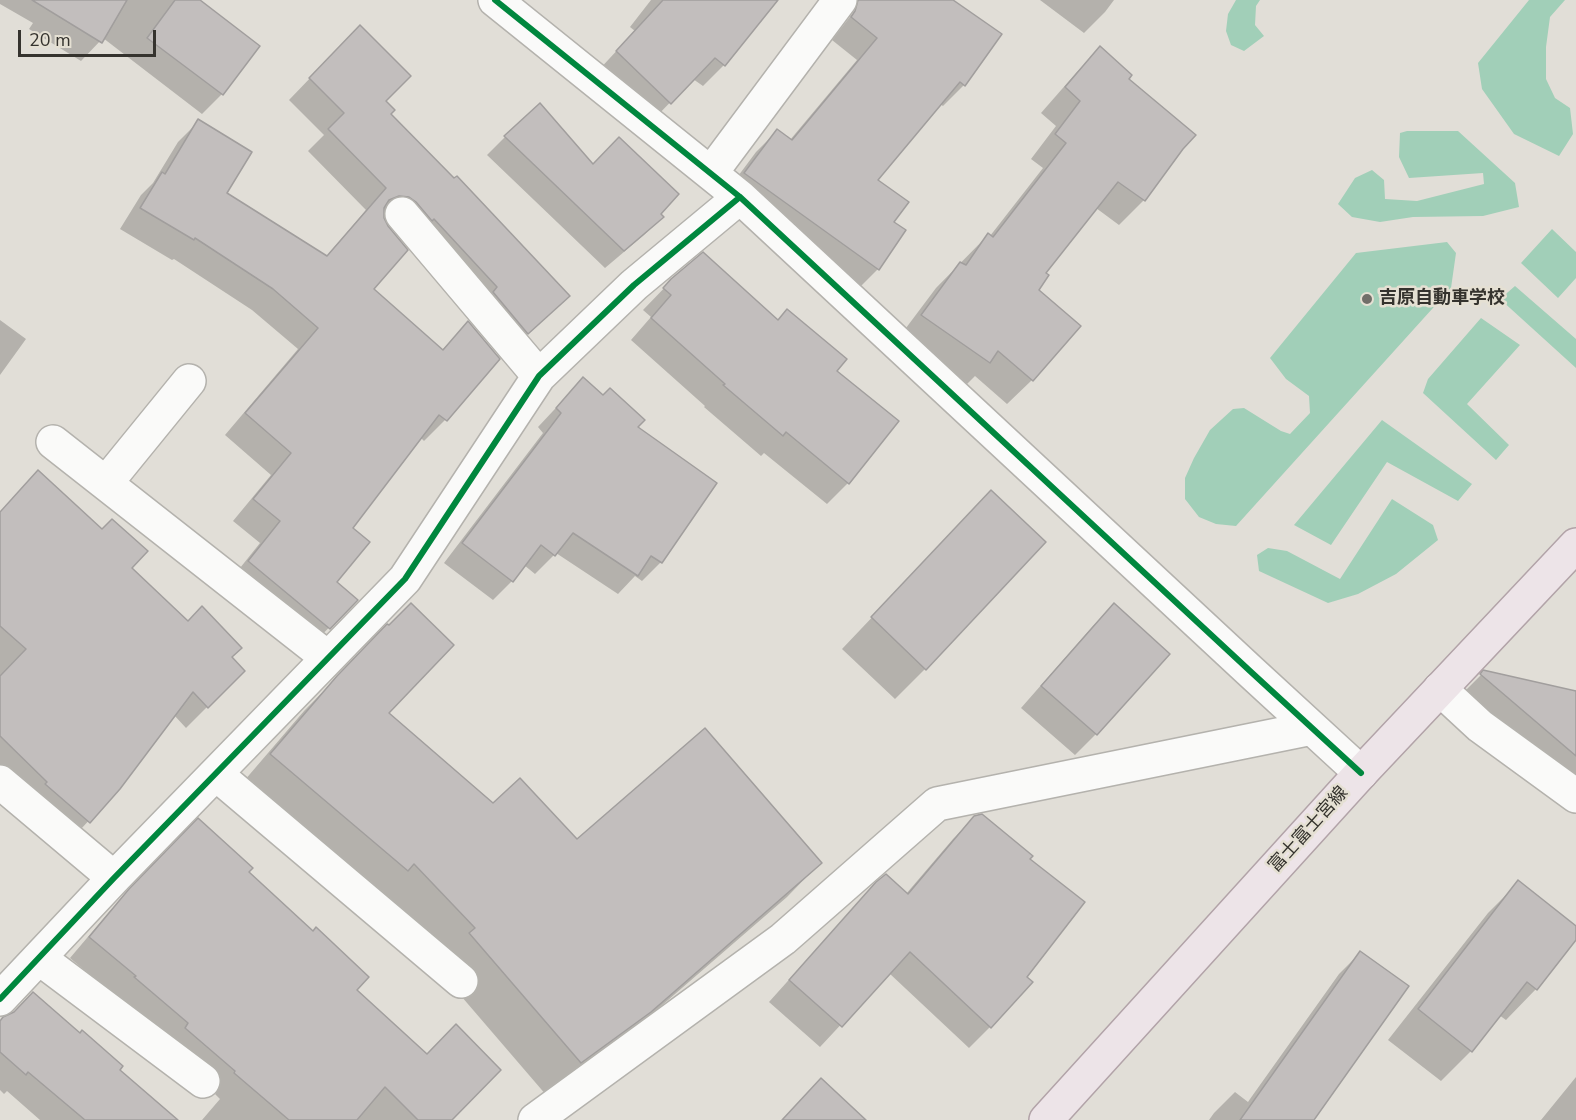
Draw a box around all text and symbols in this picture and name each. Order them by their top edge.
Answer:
scale bar [21,18,159,56]
text: 20 m [29,28,71,52]
place label: 吉原自動車学校 [1379,288,1505,310]
marker: 吉原自動車学校 [1360,292,1374,306]
street label: 富士富士宮線 [1265,783,1353,877]

